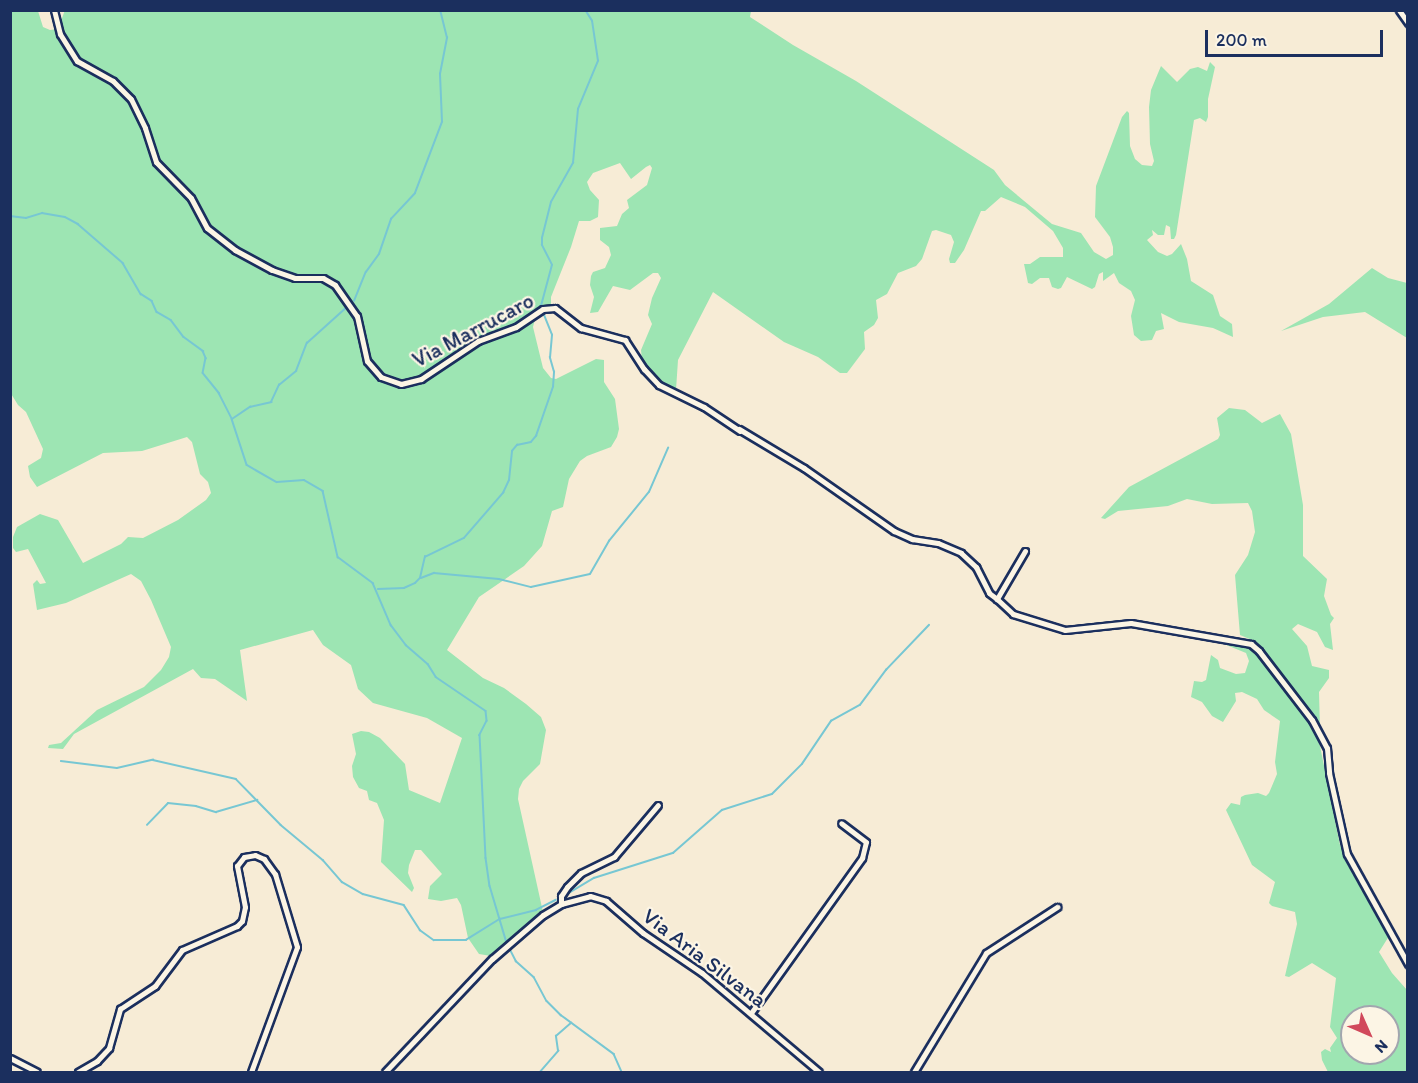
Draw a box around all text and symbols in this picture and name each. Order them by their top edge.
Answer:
scale bar [1208,18,1386,56]
text: 200 m [1216,29,1267,51]
street label: Via Marrucaro [408,287,538,373]
street label: Via Aria Silvana [638,903,772,1013]
north arrow [1340,1005,1400,1065]
text: N [1371,1036,1392,1057]

